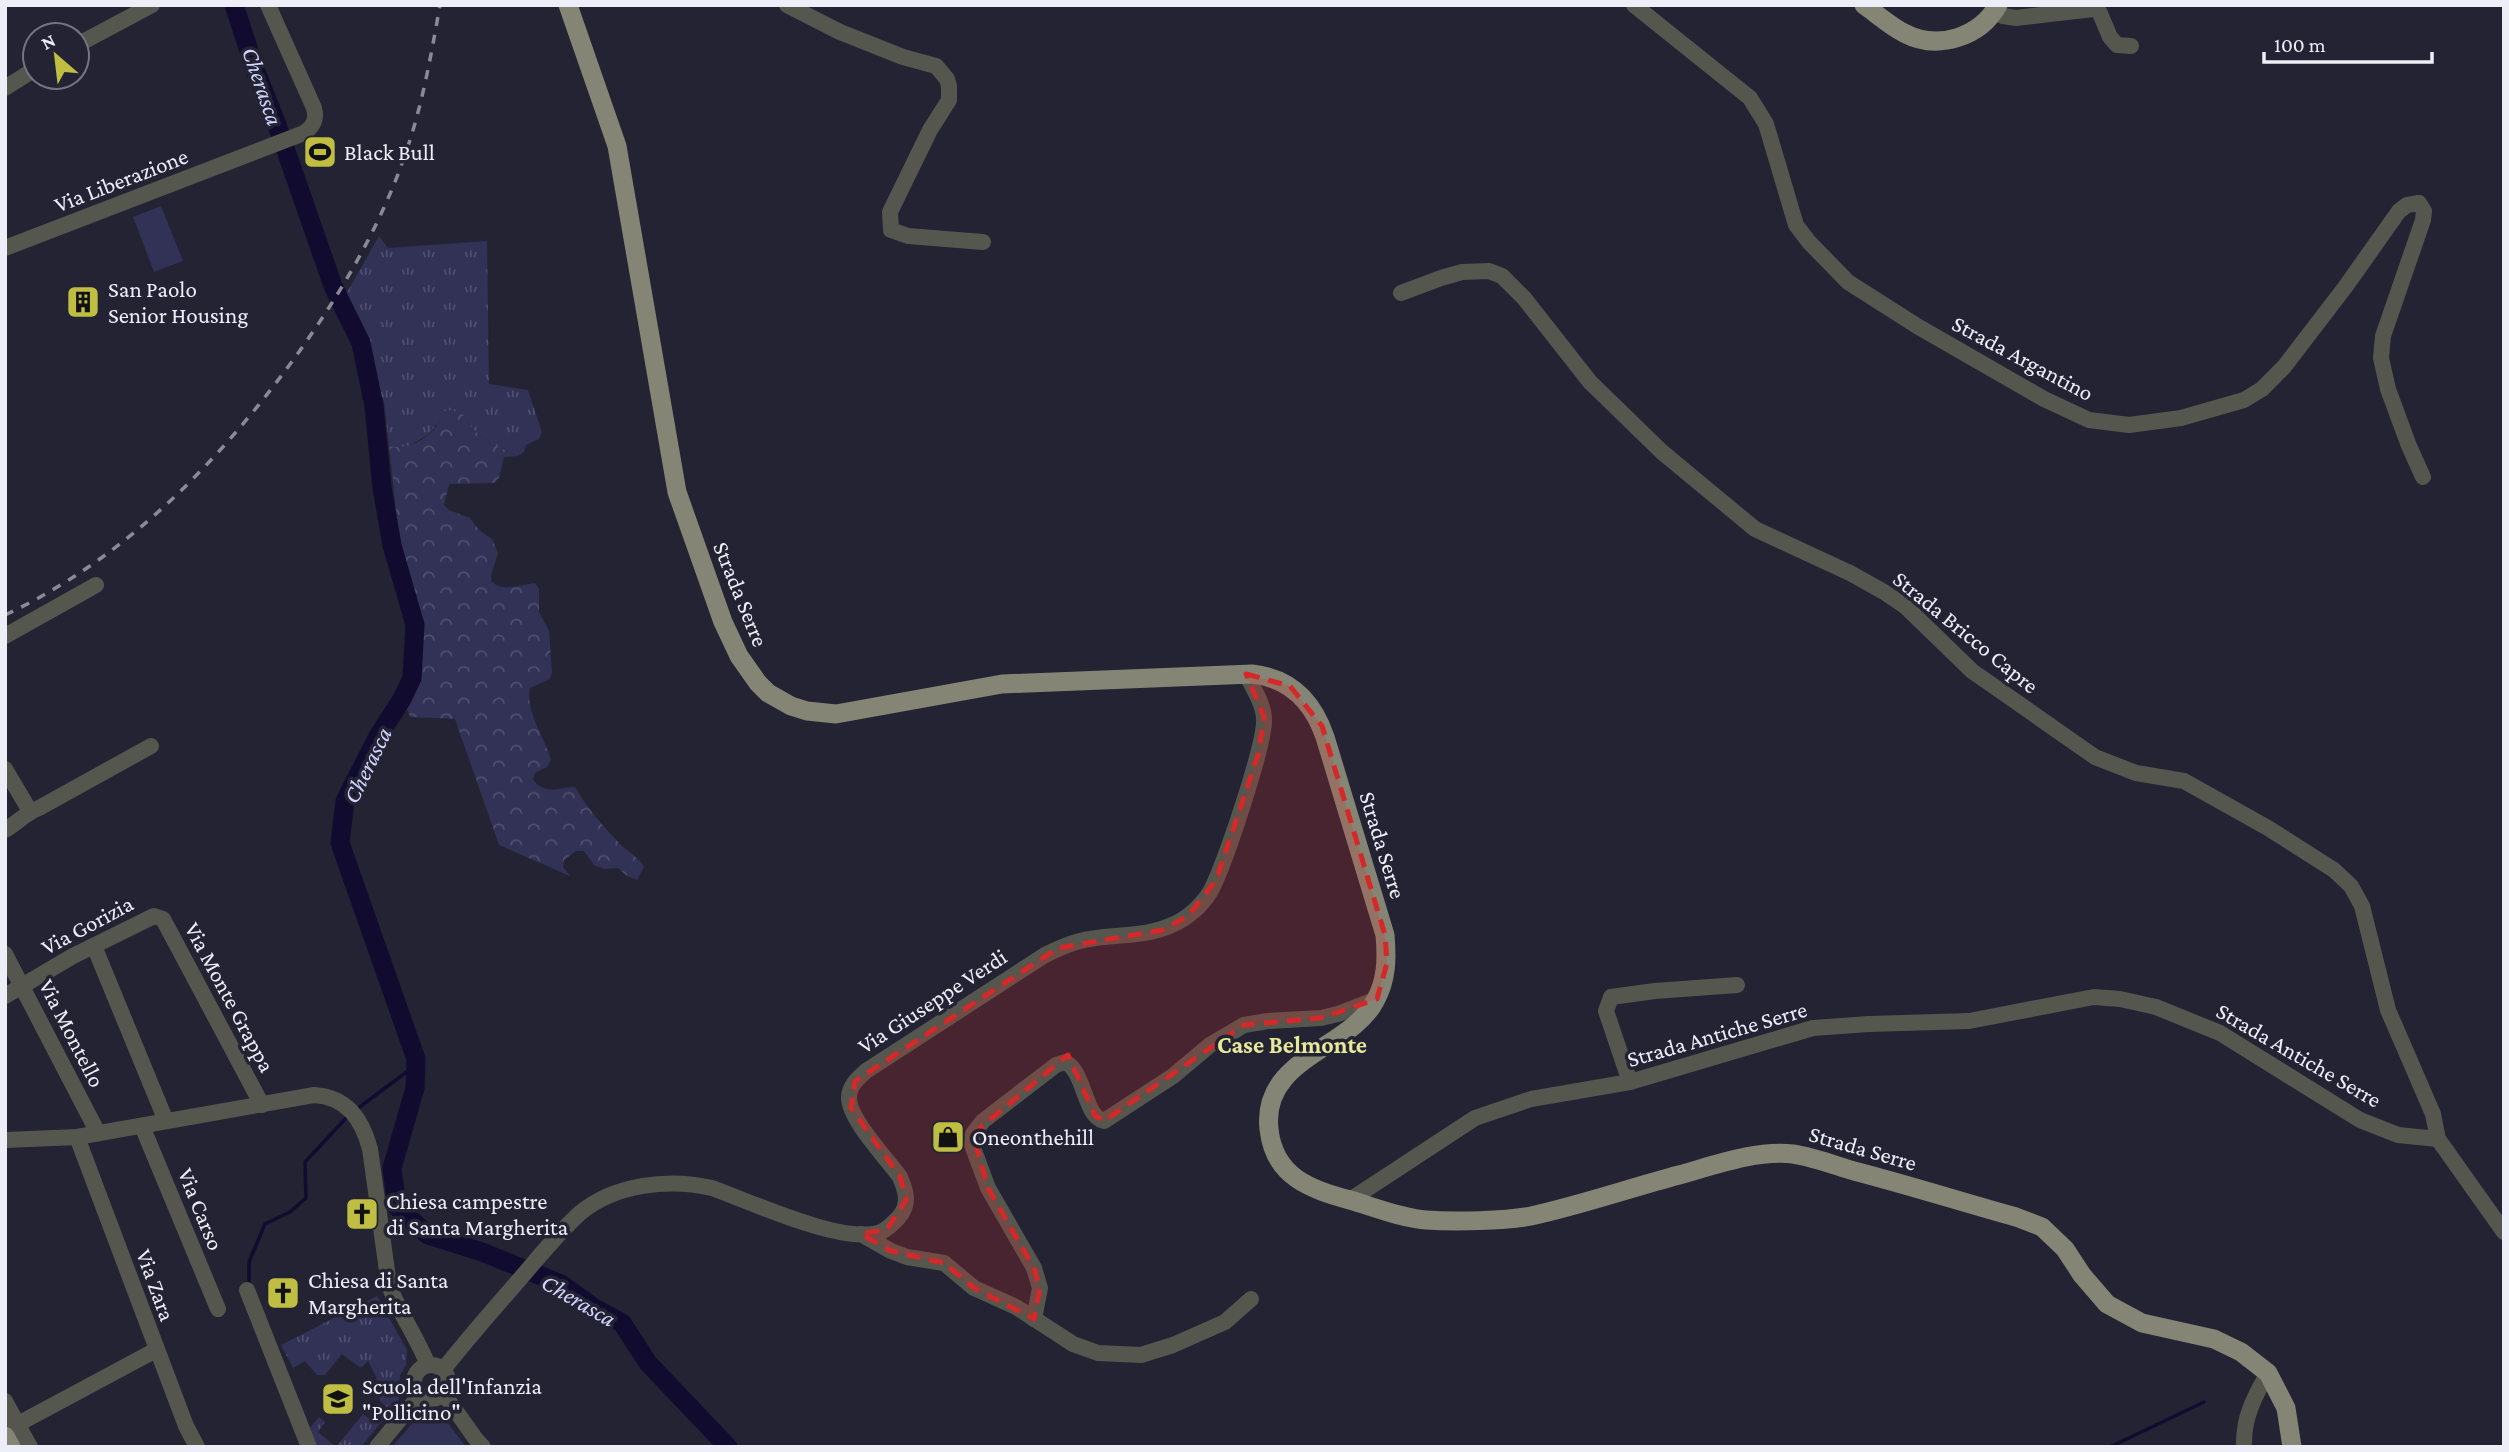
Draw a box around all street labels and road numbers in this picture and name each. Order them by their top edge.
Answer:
street label: Via Liberazione [50,143,192,217]
street label: Strada Argantino [1948,310,2098,406]
street label: Strada Serre [708,538,774,650]
street label: Strada Bricco Capre [1888,566,2044,698]
street label: Strada Serre [1354,788,1412,902]
street label: Via Gorizia [37,890,138,960]
street label: Via Monte Grappa [180,918,281,1077]
street label: Via Giuseppe Verdi [853,943,1011,1059]
street label: Via Montello [34,975,110,1091]
street label: Strada Antiche Serre [1624,996,1810,1072]
street label: Strada Antiche Serre [2212,997,2386,1113]
street label: Strada Serre [1806,1120,1920,1176]
street label: Via Carso [173,1164,229,1254]
street label: Via Zara [131,1245,181,1325]

